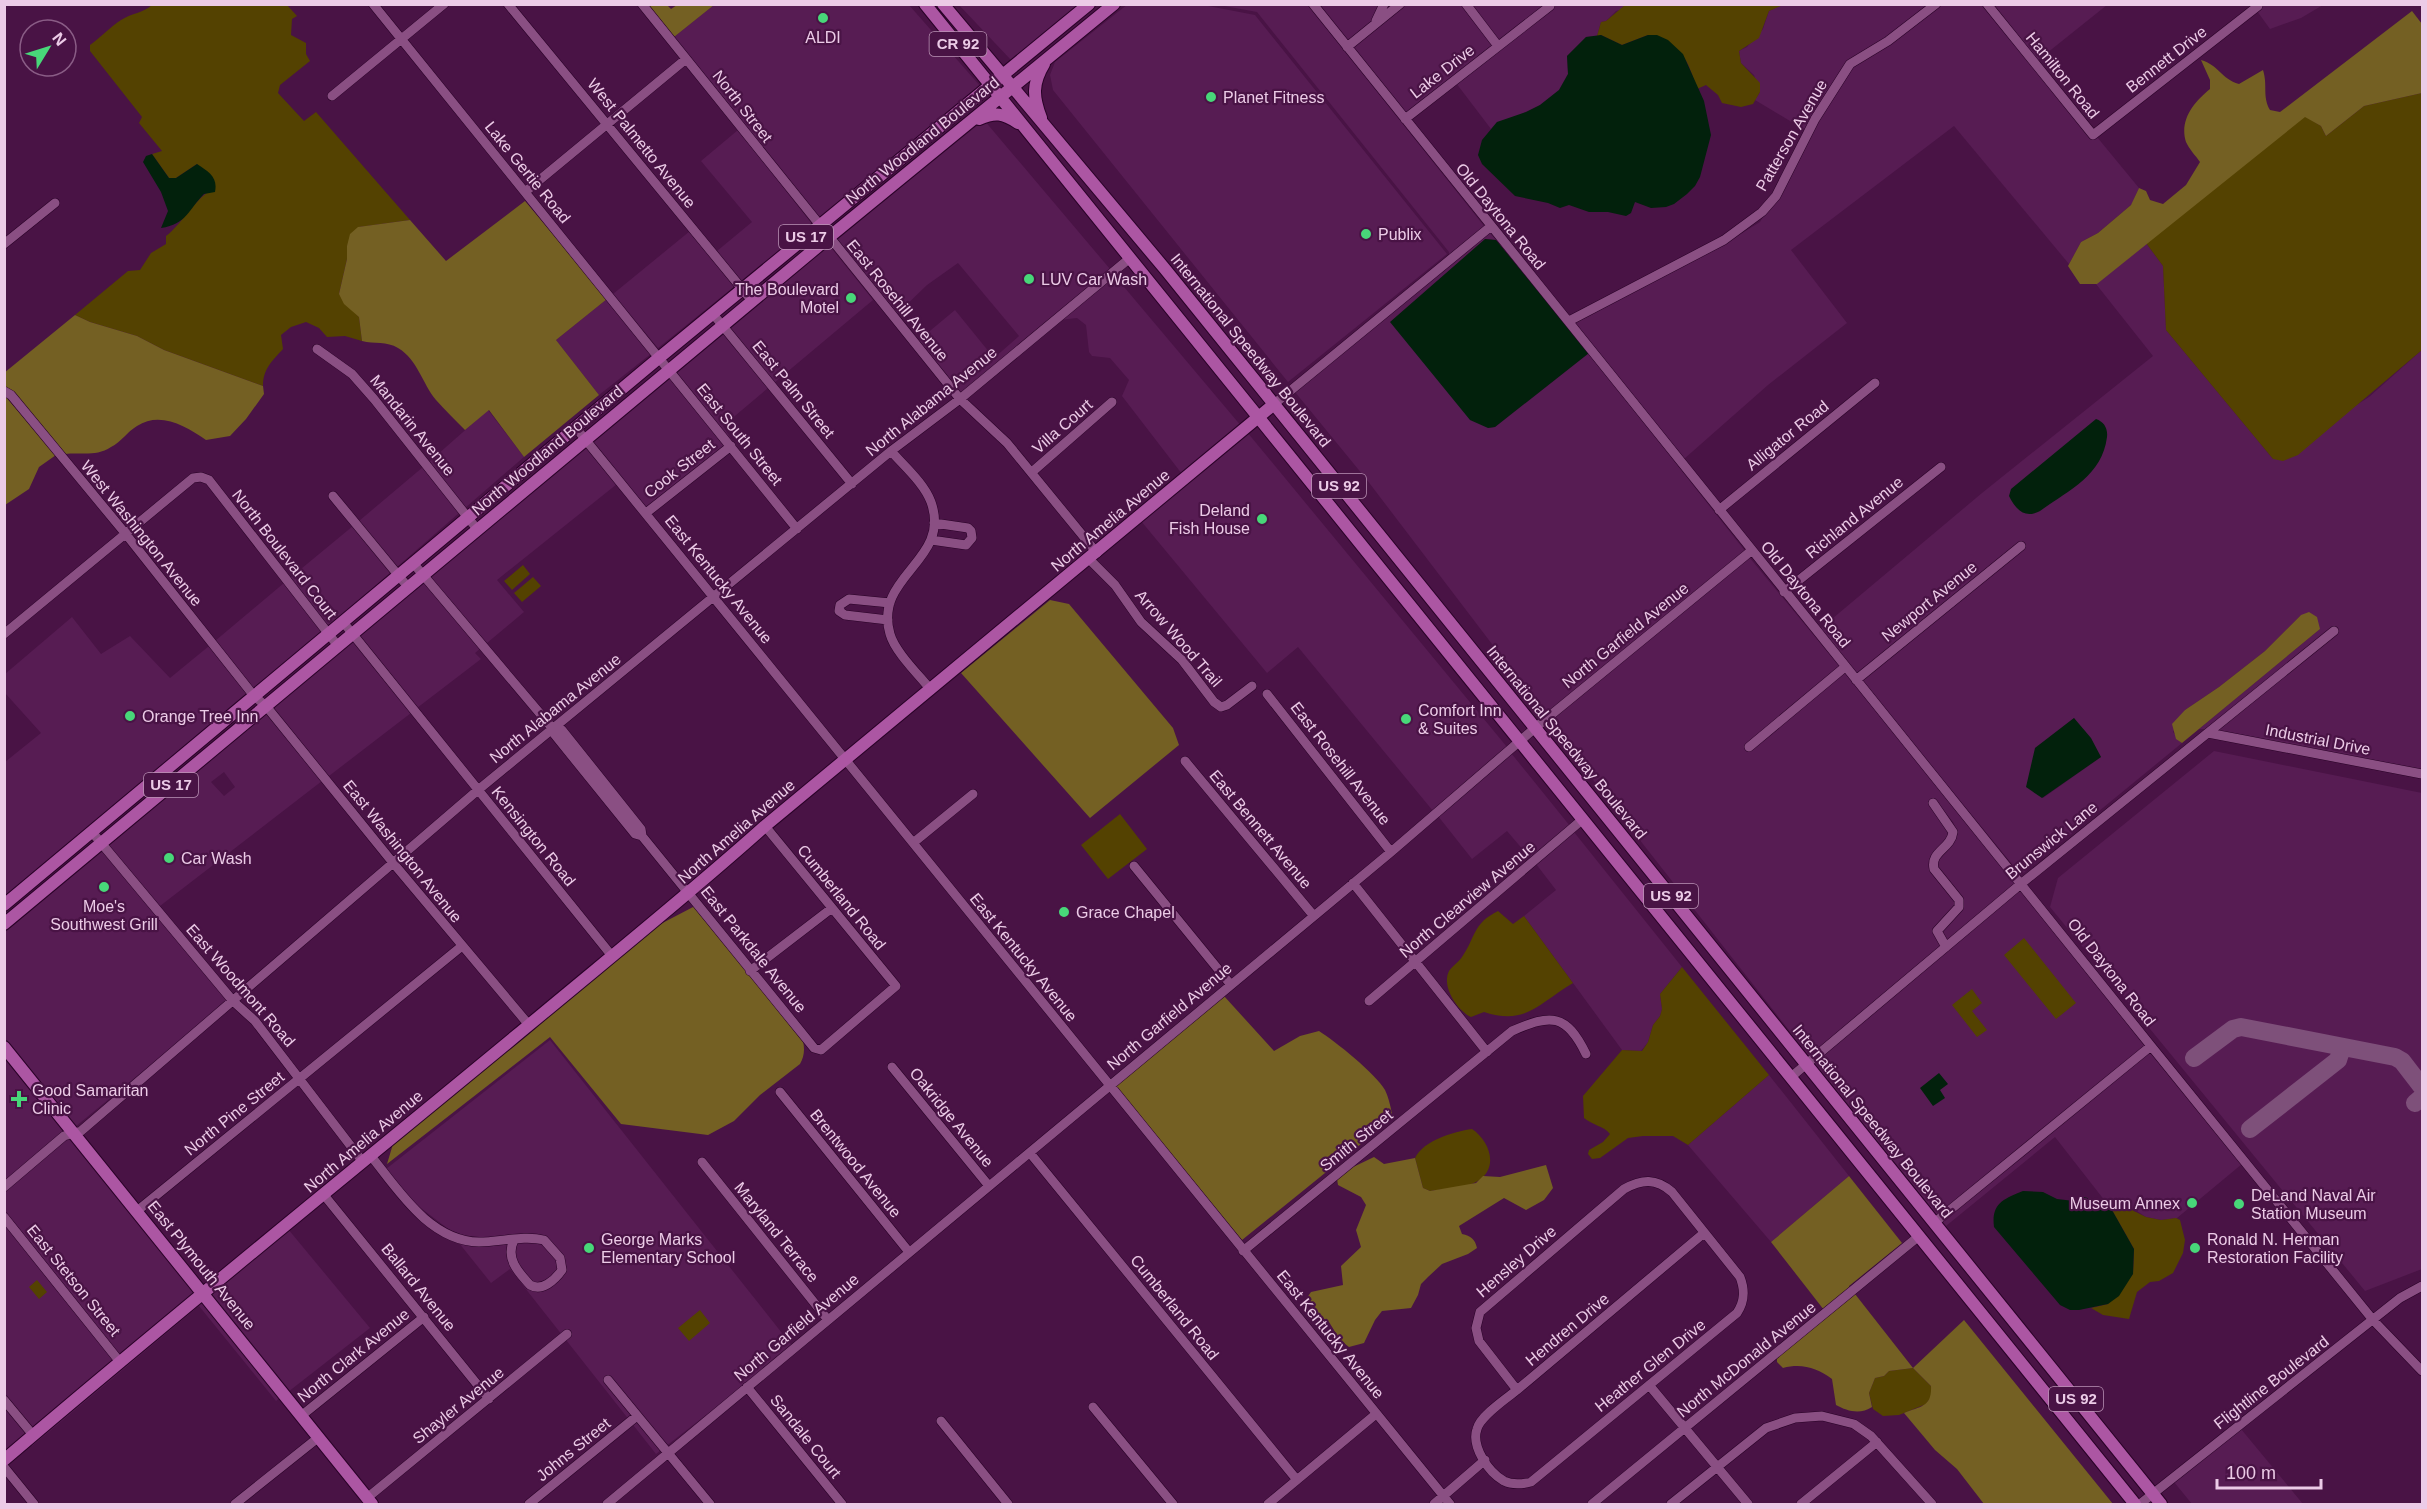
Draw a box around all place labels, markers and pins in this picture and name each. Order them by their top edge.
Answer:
marker: ALDI [816,11,830,25]
place label: ALDI [805,29,841,46]
place label: Planet Fitness [1223,89,1324,106]
marker: Planet Fitness [1204,90,1218,104]
place label: Publix [1378,226,1422,243]
marker: Publix [1359,227,1373,241]
place label: LUV Car Wash [1041,271,1147,288]
marker: LUV Car Wash [1022,272,1036,286]
place label: The Boulevard Motel [735,281,839,316]
marker: The Boulevard Motel [844,291,858,305]
place label: Deland Fish House [1169,502,1250,537]
marker: Deland Fish House [1255,512,1269,526]
place label: Comfort Inn & Suites [1418,702,1502,737]
place label: Orange Tree Inn [142,708,259,725]
marker: Orange Tree Inn [123,709,137,723]
marker: Comfort Inn & Suites [1399,712,1413,726]
place label: Car Wash [181,850,252,867]
marker: Car Wash [162,851,176,865]
marker: Moe's Southwest Grill [97,880,111,894]
place label: Moe's Southwest Grill [50,898,158,933]
place label: Grace Chapel [1076,904,1175,921]
marker: Grace Chapel [1057,905,1071,919]
place label: Good Samaritan Clinic [32,1082,149,1117]
marker: Good Samaritan Clinic [10,1090,28,1108]
place label: DeLand Naval Air Station Museum [2251,1187,2376,1222]
place label: Museum Annex [2070,1195,2180,1212]
marker: Museum Annex [2185,1196,2199,1210]
marker: DeLand Naval Air Station Museum [2232,1197,2246,1211]
place label: George Marks Elementary School [601,1231,735,1266]
place label: Ronald N. Herman Restoration Facility [2207,1231,2343,1266]
marker: George Marks Elementary School [582,1241,596,1255]
marker: Ronald N. Herman Restoration Facility [2188,1241,2202,1255]

